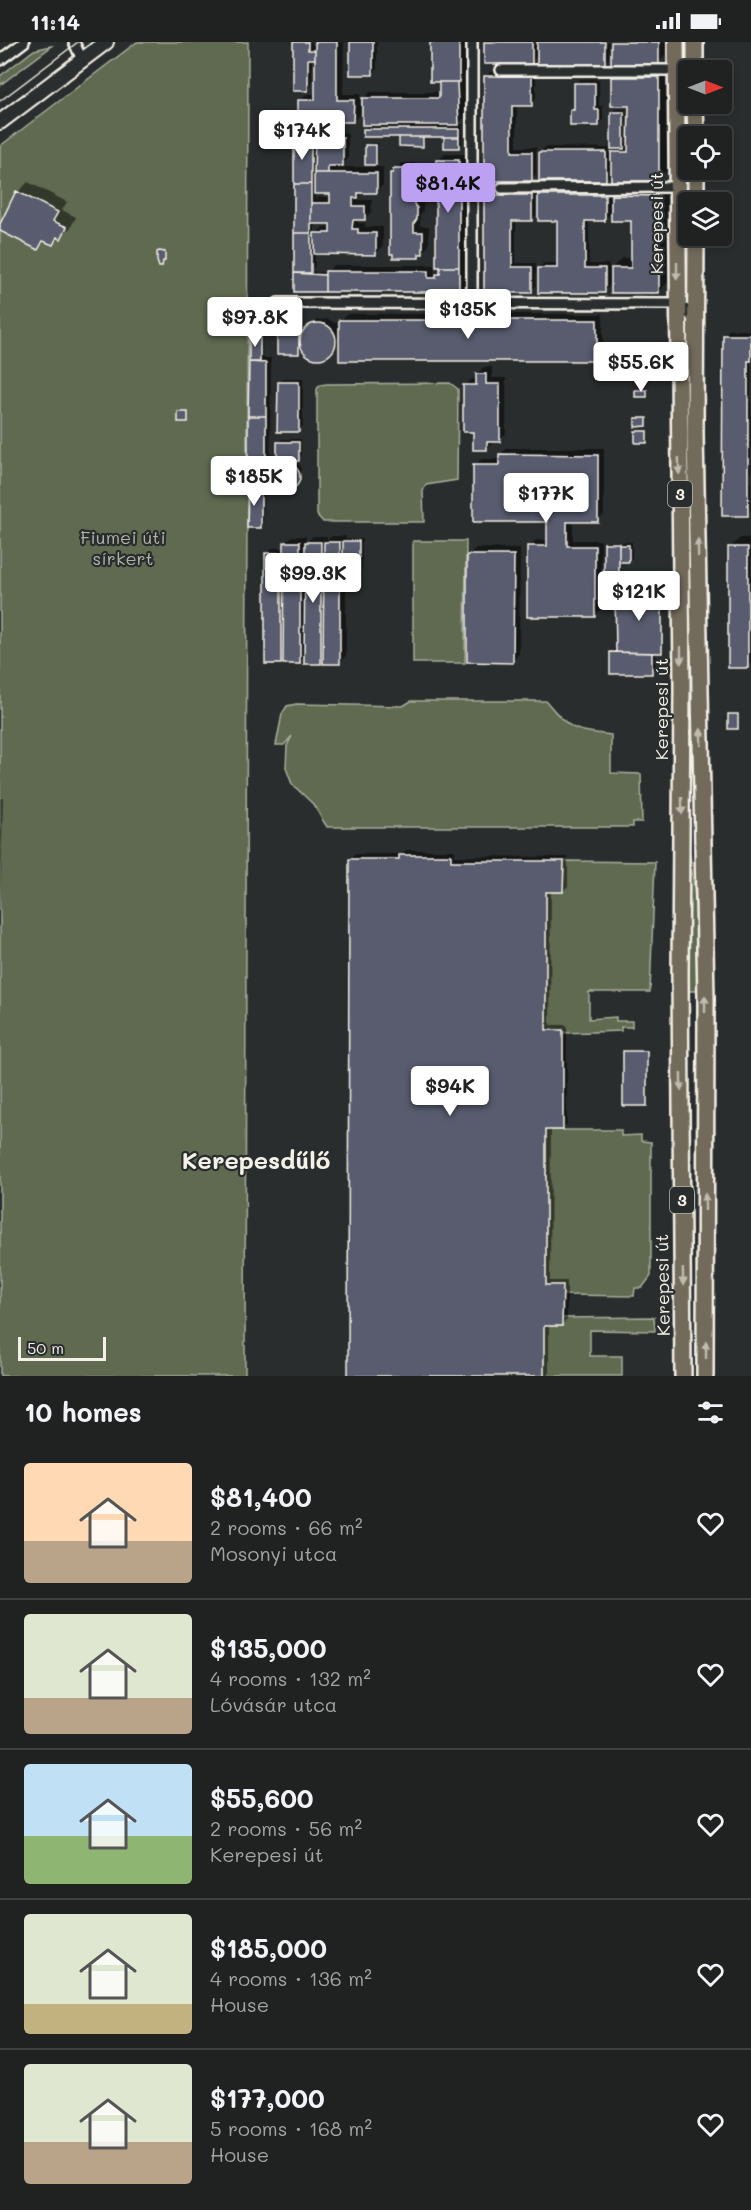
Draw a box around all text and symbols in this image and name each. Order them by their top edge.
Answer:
text: 11:14 [30,7,80,36]
north arrow [678,60,732,114]
map controls [678,60,732,246]
pin: $174K [260,110,344,161]
text: $174K [273,116,331,142]
button: locate [678,126,732,180]
pin: $81.4K [399,163,497,214]
text: $81.4K [415,169,481,195]
street label: Kerepesi út [644,172,668,274]
button: layers [678,192,732,246]
one-way arrow [672,261,682,280]
pin: $135K [426,289,510,340]
text: $135K [439,295,497,321]
pin: $97.8K [206,297,304,348]
text: $97.8K [221,303,289,329]
pin: $55.6K [592,342,690,393]
text: $55.6K [607,348,675,374]
pin: $185K [212,456,296,507]
one-way arrow [674,457,684,476]
text: $185K [225,462,283,488]
pin: $177K [504,473,588,524]
text: $177K [518,479,574,505]
road number: 3 [668,481,692,507]
park label: Fiumei úti sírkert [80,525,166,570]
one-way arrow [693,539,703,558]
pin: $99.3K [264,553,362,604]
text: $99.3K [279,559,347,585]
pin: $121K [597,571,681,622]
text: $121K [612,577,666,603]
one-way arrow [677,645,686,664]
street label: Kerepesi út [649,658,673,760]
one-way arrow [696,727,706,746]
one-way arrow [677,797,687,816]
one-way arrow [701,995,710,1014]
pin: $94K [414,1066,486,1117]
text: $94K [425,1072,475,1098]
one-way arrow [676,1072,686,1091]
district label: Kerepesdűlő [182,1144,330,1175]
road number: 3 [670,1187,694,1213]
one-way arrow [700,1193,710,1212]
street label: Kerepesi út [649,1234,675,1336]
one-way arrow [678,1267,688,1286]
scale bar [18,1334,106,1362]
text: 50 m [27,1337,64,1358]
one-way arrow [701,1340,711,1359]
text: 10 homes [24,1395,142,1429]
icon: filters [694,1396,727,1429]
text: $81,400 [210,1480,312,1514]
icon: home [72,1487,144,1559]
icon: heart [694,1507,727,1540]
text: 2 rooms · 66 m² [210,1514,363,1540]
text: Mosonyi utca [210,1540,337,1566]
text: $135,000 [210,1631,327,1665]
icon: home [72,1638,144,1710]
icon: heart [694,1658,727,1691]
text: 4 rooms · 132 m² [210,1665,371,1691]
text: Lóvásár utca [210,1691,337,1717]
text: $55,600 [210,1781,314,1815]
icon: home [72,1788,144,1860]
icon: heart [694,1808,727,1841]
text: 2 rooms · 56 m² [210,1815,362,1841]
text: Kerepesi út [210,1841,324,1867]
text: $185,000 [210,1931,327,1965]
icon: home [72,1938,144,2010]
icon: heart [694,1958,727,1991]
text: 4 rooms · 136 m² [210,1965,372,1991]
text: House [210,1991,269,2017]
text: $177,000 [210,2081,325,2115]
icon: home [72,2088,144,2160]
icon: heart [694,2108,727,2141]
text: 5 rooms · 168 m² [210,2115,372,2141]
text: House [210,2141,269,2167]

